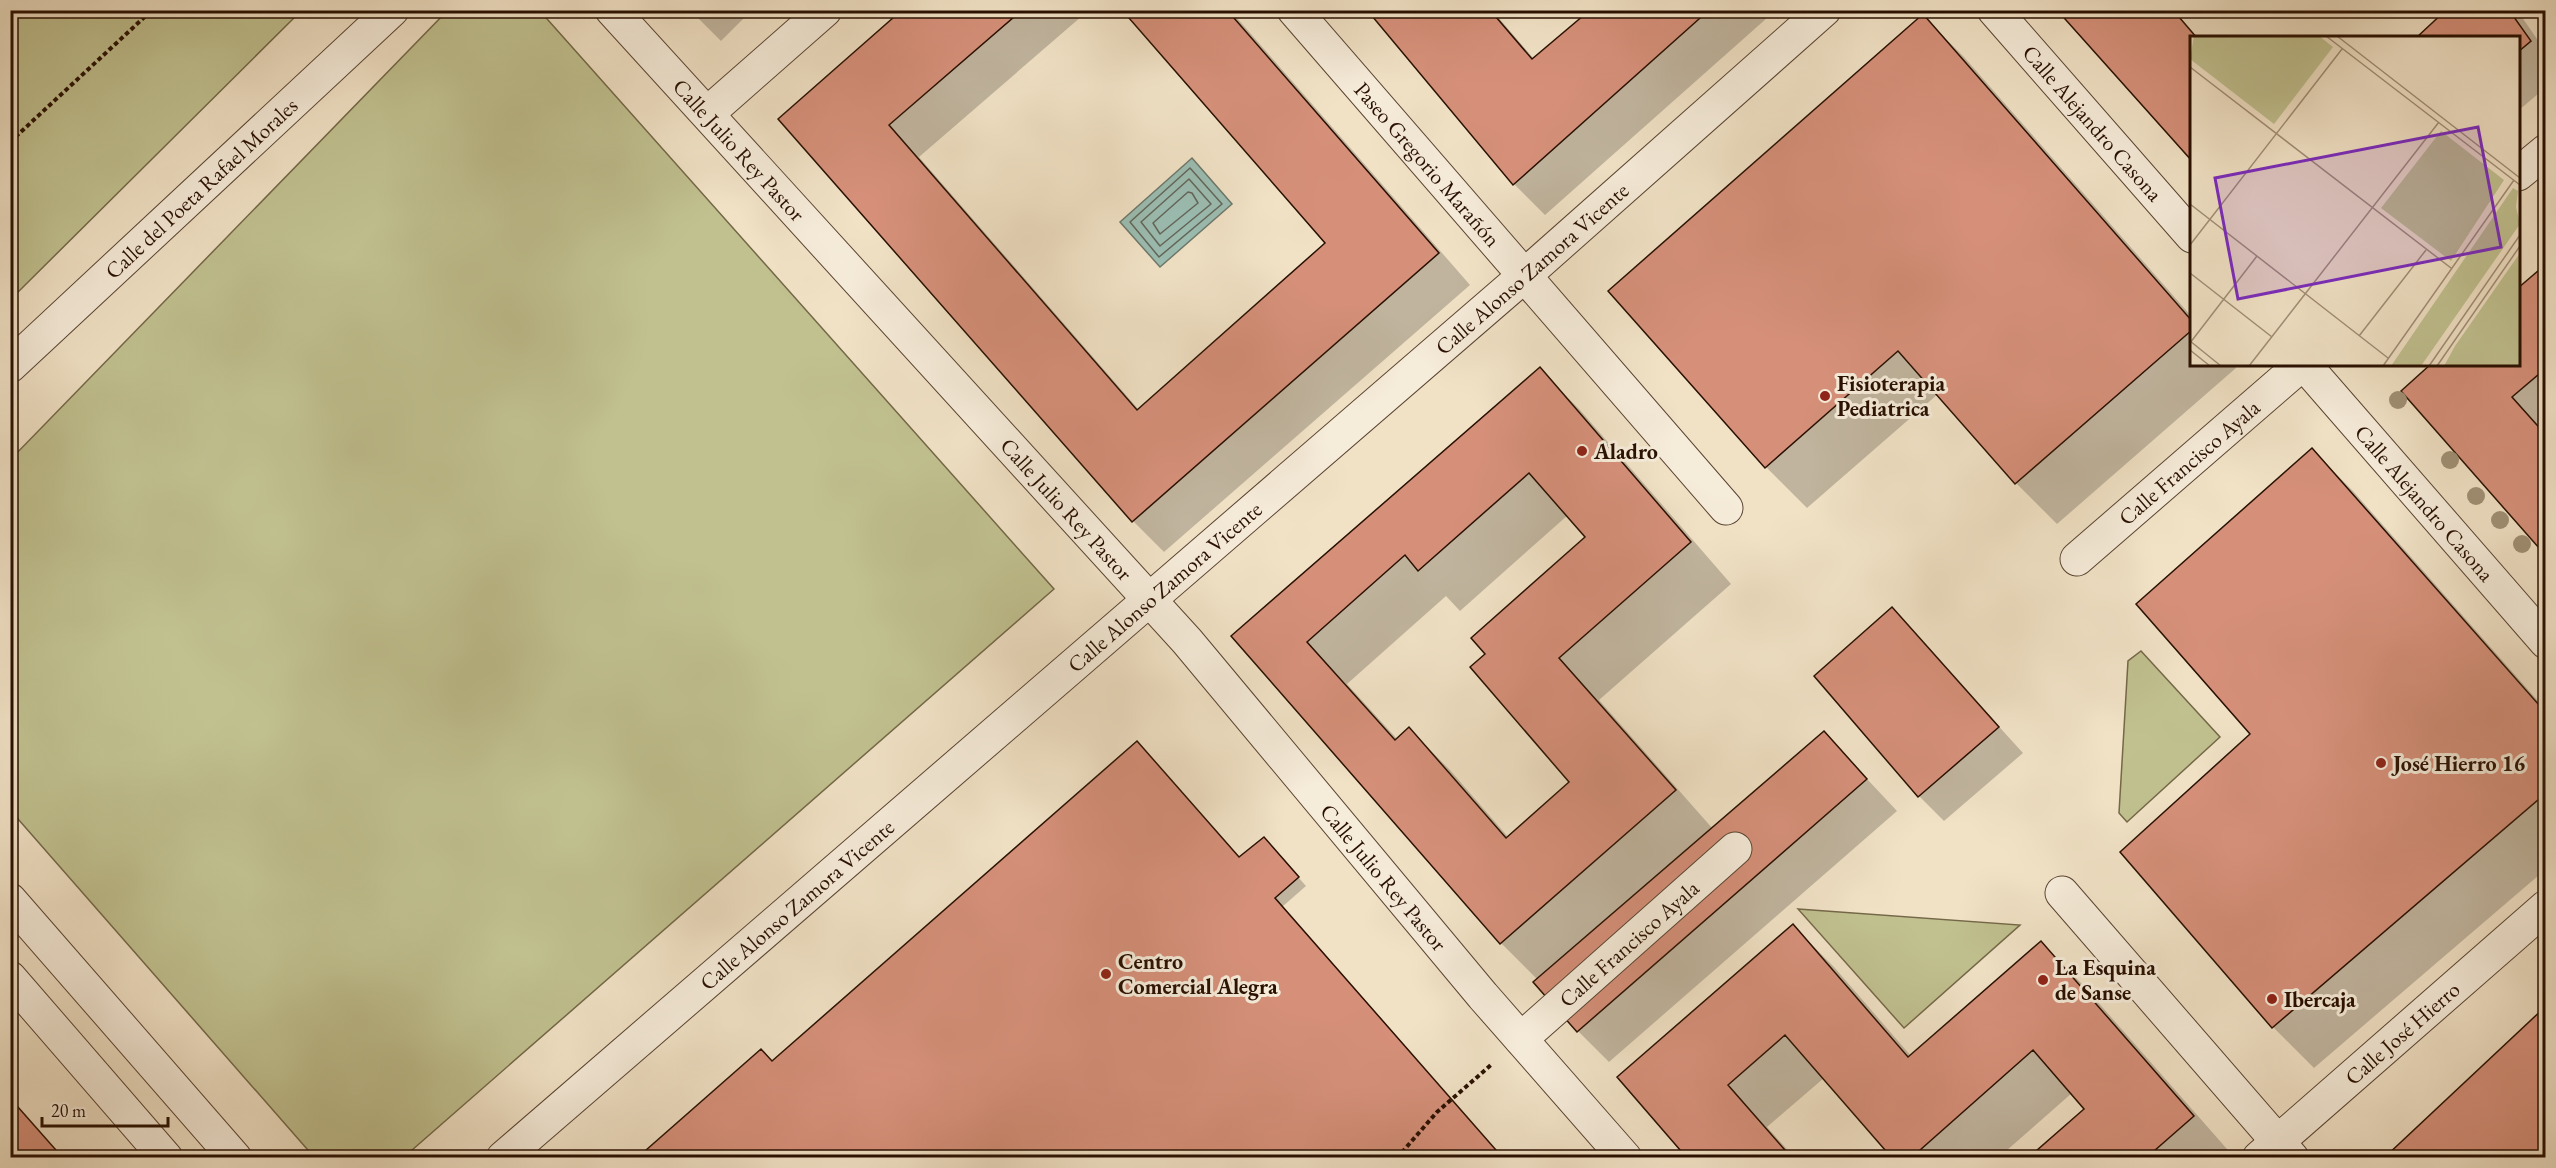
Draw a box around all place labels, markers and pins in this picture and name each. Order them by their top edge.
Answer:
place label: Fisioterapia Pediatrica [1837,369,1946,423]
marker: Fisioterapia Pediatrica [1818,389,1832,403]
place label: Aladro [1593,437,1658,466]
marker: Aladro [1575,444,1589,458]
place label: José Hierro 16 [2391,749,2525,778]
marker: José Hierro 16 [2374,756,2388,770]
place label: Centro Comercial Alegra [1118,947,1278,1001]
place label: La Esquina de Sanse [2055,953,2156,1007]
marker: Centro Comercial Alegra [1099,967,1113,981]
marker: La Esquina de Sanse [2036,973,2050,987]
place label: Ibercaja [2284,985,2356,1014]
marker: Ibercaja [2265,992,2279,1006]

